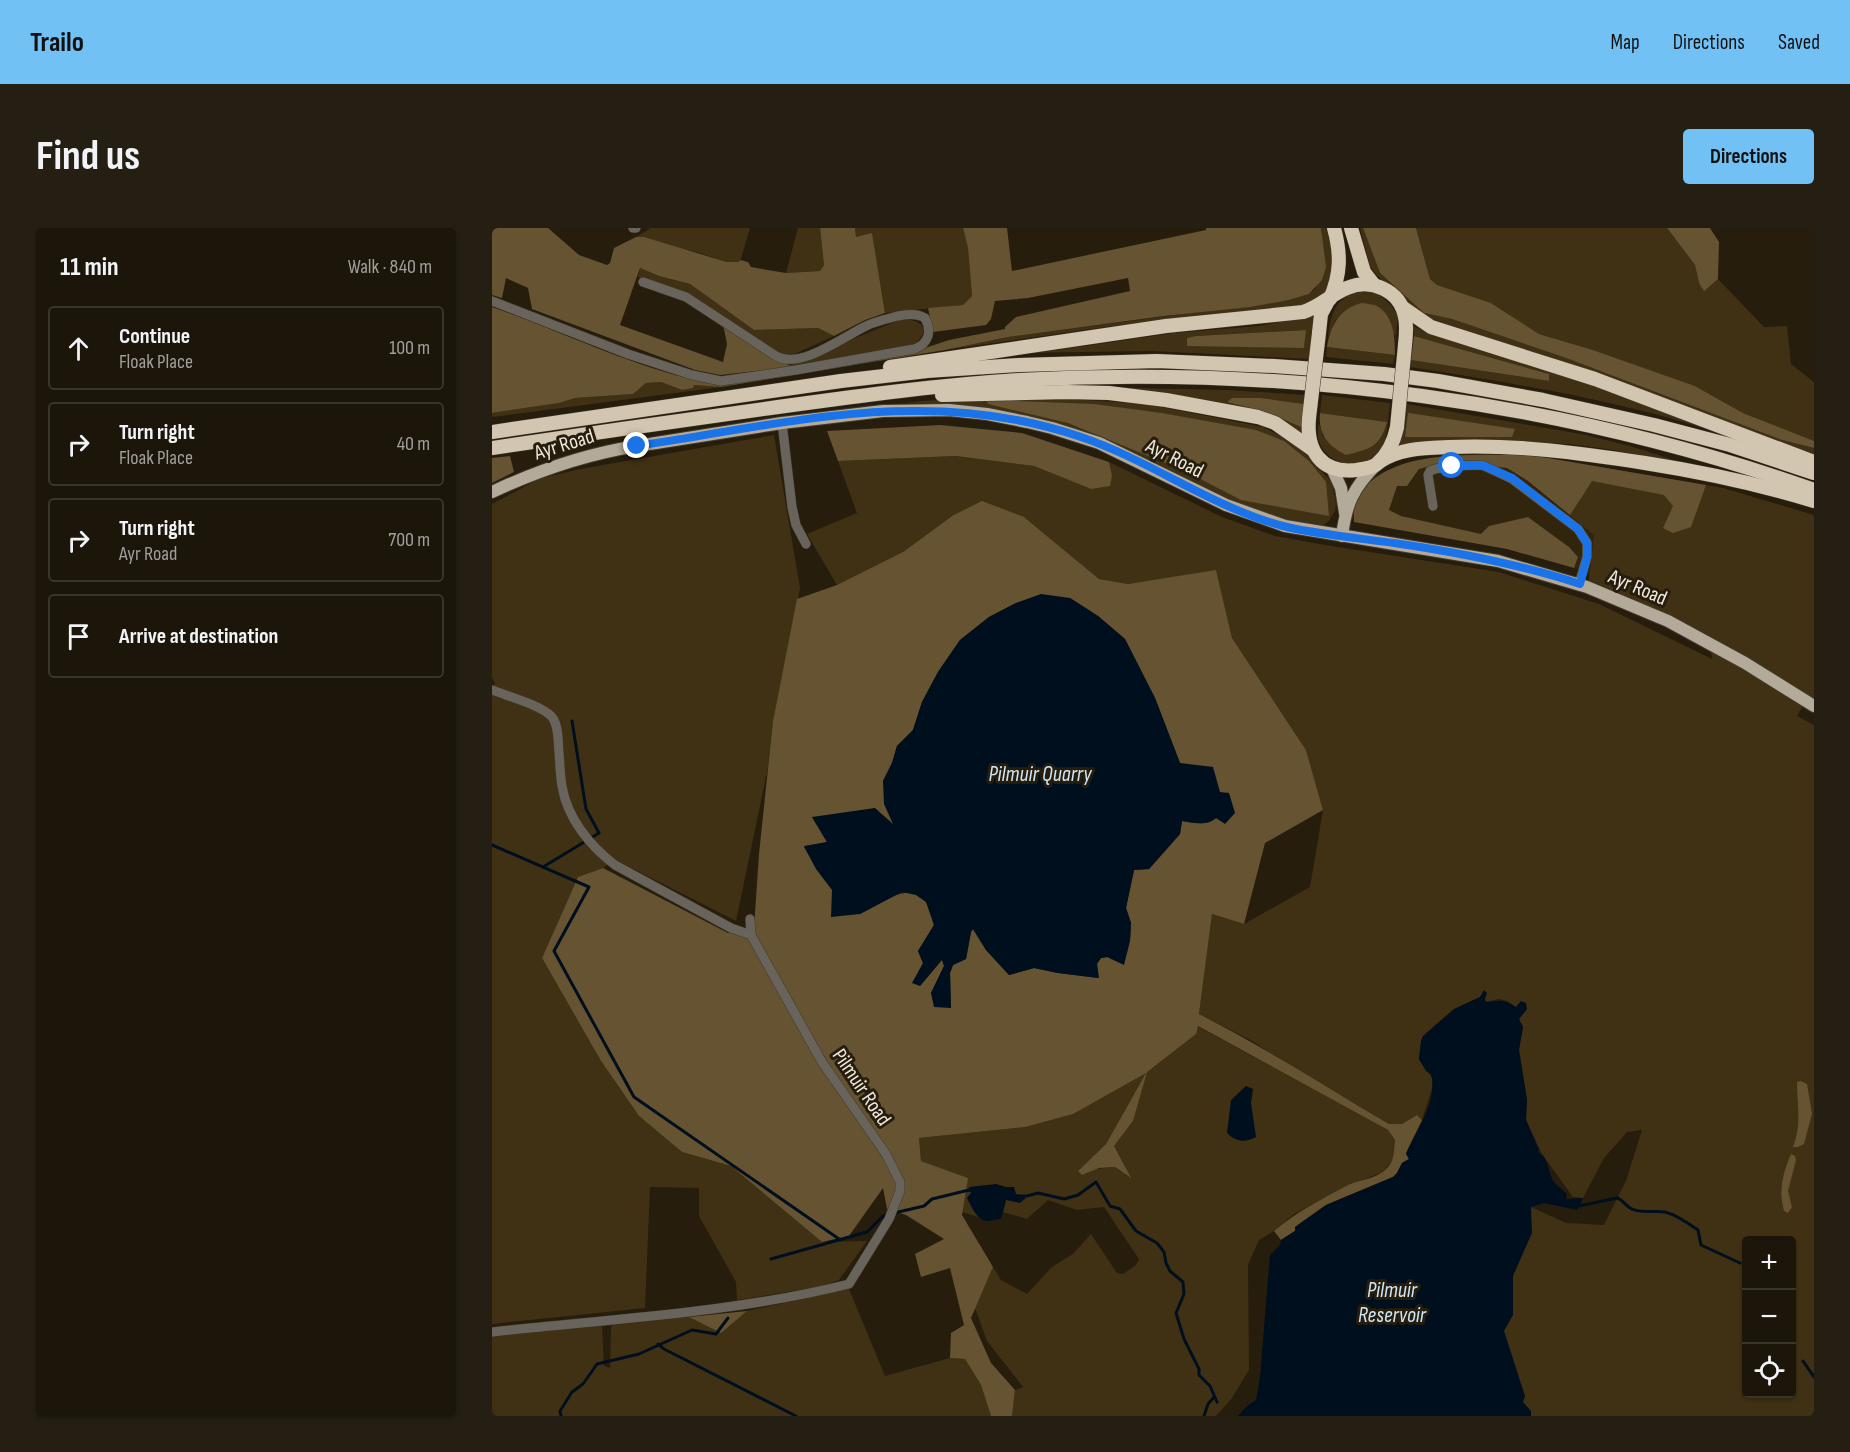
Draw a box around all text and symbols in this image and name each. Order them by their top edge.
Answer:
text: Trailo [30,26,84,59]
text: Map [1610,30,1640,55]
text: Directions [1673,30,1745,55]
text: Saved [1778,30,1820,55]
button: Directions [1683,129,1814,184]
text: Find us [36,131,140,182]
text: 11 min [60,252,119,283]
text: Walk · 840 m [348,255,432,279]
text: Continue [119,323,190,350]
icon: ahead [62,332,95,365]
text: 100 m [389,336,430,360]
text: Floak Place [119,350,193,374]
text: Turn right [119,419,195,446]
street label: Ayr Road [530,424,597,466]
icon: right [62,428,95,461]
text: 40 m [397,432,430,456]
route end [623,432,649,458]
street label: Ayr Road [1141,433,1208,483]
text: Floak Place [119,446,193,470]
route start [1438,452,1464,478]
text: Turn right [119,515,195,542]
icon: right [62,524,95,557]
text: 700 m [388,528,430,552]
text: Ayr Road [119,542,177,566]
street label: Ayr Road [1604,564,1671,611]
icon: arrive [62,620,95,653]
text: Arrive at destination [119,623,278,650]
water label: Pilmuir Quarry [989,761,1092,788]
street label: Pilmuir Road [827,1044,896,1130]
map controls [1742,1236,1796,1398]
button: + [1742,1236,1796,1290]
water label: Pilmuir Reservoir [1358,1277,1427,1329]
button: − [1742,1290,1796,1344]
button: locate [1742,1344,1796,1398]

